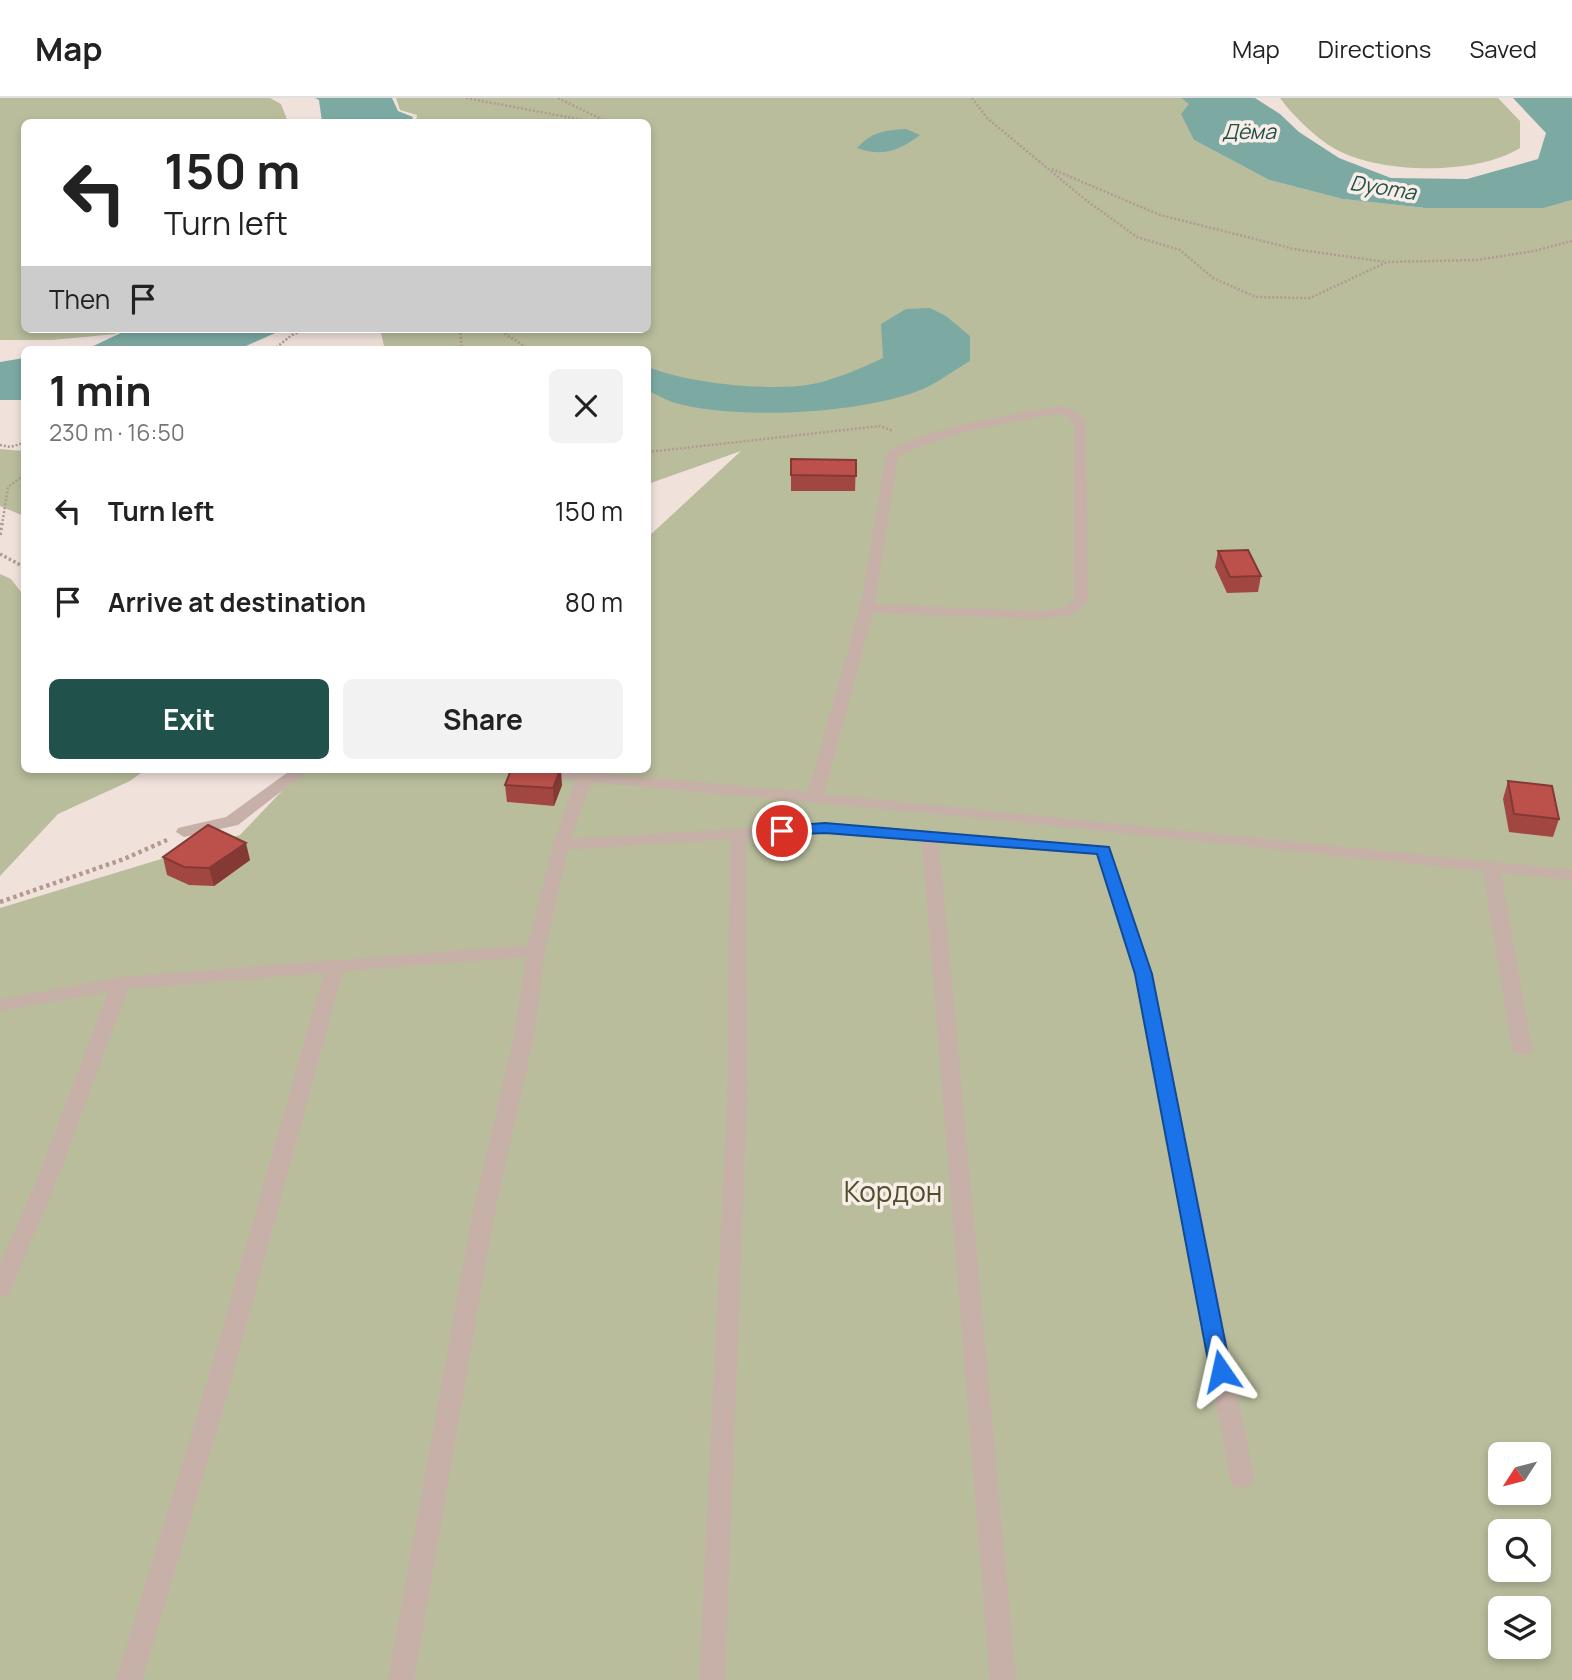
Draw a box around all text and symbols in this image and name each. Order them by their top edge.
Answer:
text: Map [35,26,103,71]
text: Map [1232,32,1280,65]
text: Directions [1318,32,1431,65]
text: Saved [1469,32,1537,65]
water label: Дёма [1222,117,1277,145]
text: 150 m [164,137,300,204]
icon: left [49,147,140,238]
water label: Dyoma [1348,168,1420,206]
text: Turn left [164,201,288,245]
icon: arrive [124,280,162,318]
text: Then [49,281,110,317]
text: 1 min [49,361,152,419]
button: close [549,369,623,443]
text: 230 m · 16:50 [49,416,185,448]
icon: left [49,492,87,530]
text: Turn left [108,493,215,529]
text: 150 m [555,493,623,529]
icon: arrive [49,583,87,621]
text: Arrive at destination [108,584,366,620]
text: 80 m [565,584,623,620]
button: Exit [49,679,329,759]
button: Share [343,679,623,759]
pin [752,801,812,861]
icon: arrive [763,812,801,850]
park label: Кордон [844,1172,942,1210]
position arrow [1184,1334,1258,1408]
north arrow [1488,1442,1550,1505]
map controls [1488,1442,1551,1659]
button: search [1488,1519,1551,1582]
button: layers [1488,1596,1551,1659]

